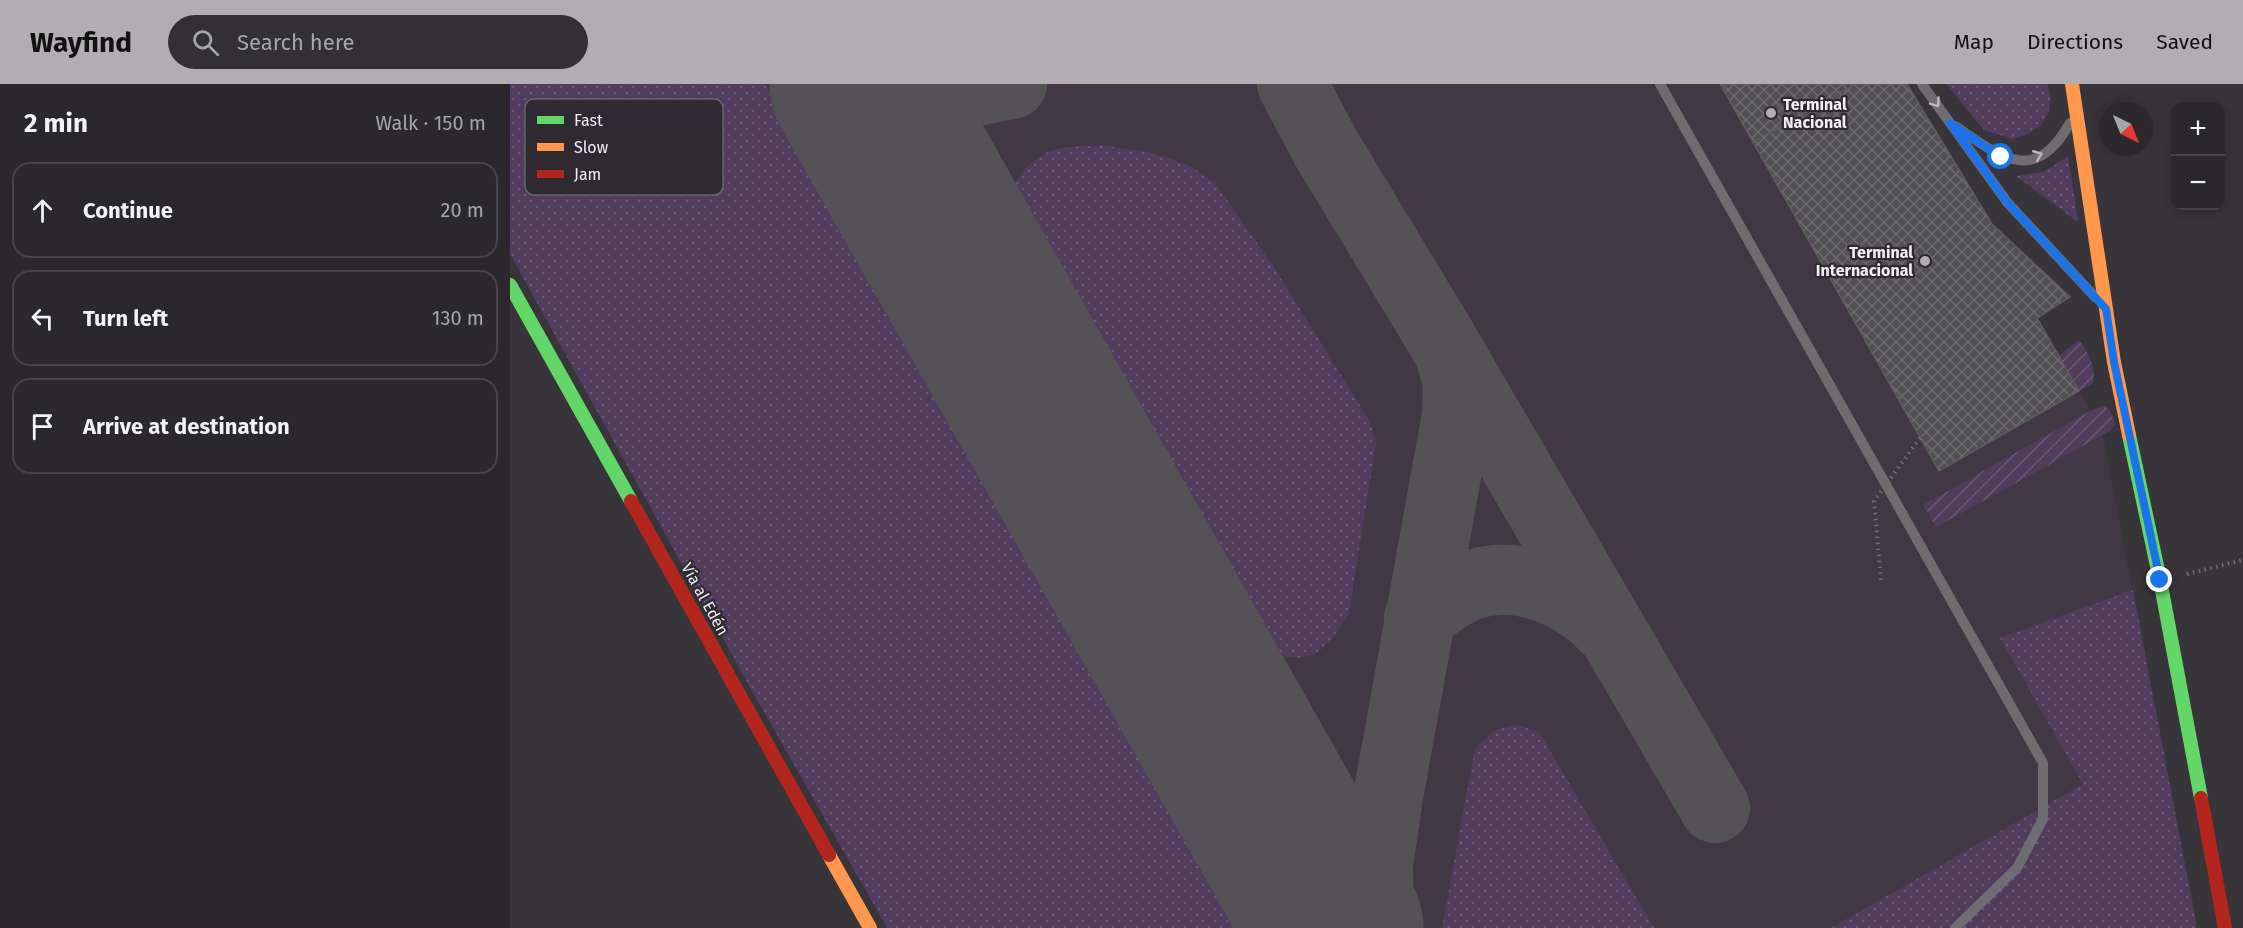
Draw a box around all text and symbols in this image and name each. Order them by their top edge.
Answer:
search box [168,15,588,69]
text: Wayfind [30,26,132,59]
icon: search [189,26,222,59]
text: Search here [237,29,355,56]
text: Map [1954,29,1994,55]
text: Directions [2027,29,2123,55]
text: Saved [2156,29,2213,55]
place label: Terminal Nacional [1783,95,1847,132]
one-way arrow [1929,97,1940,108]
legend [525,99,723,195]
north arrow [2099,102,2153,156]
map controls [2171,102,2225,210]
button: + [2171,102,2225,156]
marker: Terminal Nacional [1764,106,1778,120]
text: 2 min [24,108,88,139]
text: Walk · 150 m [376,111,486,135]
text: Fast [574,111,603,130]
text: Slow [574,138,609,157]
route start [1987,143,2013,169]
one-way arrow [2032,150,2043,162]
button: − [2171,156,2225,210]
text: Jam [574,165,601,184]
icon: ahead [26,194,59,227]
text: Continue [83,197,173,224]
text: 20 m [441,198,484,222]
place label: Terminal Internacional [1816,243,1913,280]
marker: Terminal Internacional [1918,254,1932,268]
icon: left [26,302,59,335]
text: Turn left [83,305,168,332]
text: 130 m [432,306,484,330]
icon: arrive [26,410,59,443]
text: Arrive at destination [83,413,290,440]
street label: Vía al Edén [677,559,733,639]
route end [2146,566,2172,592]

